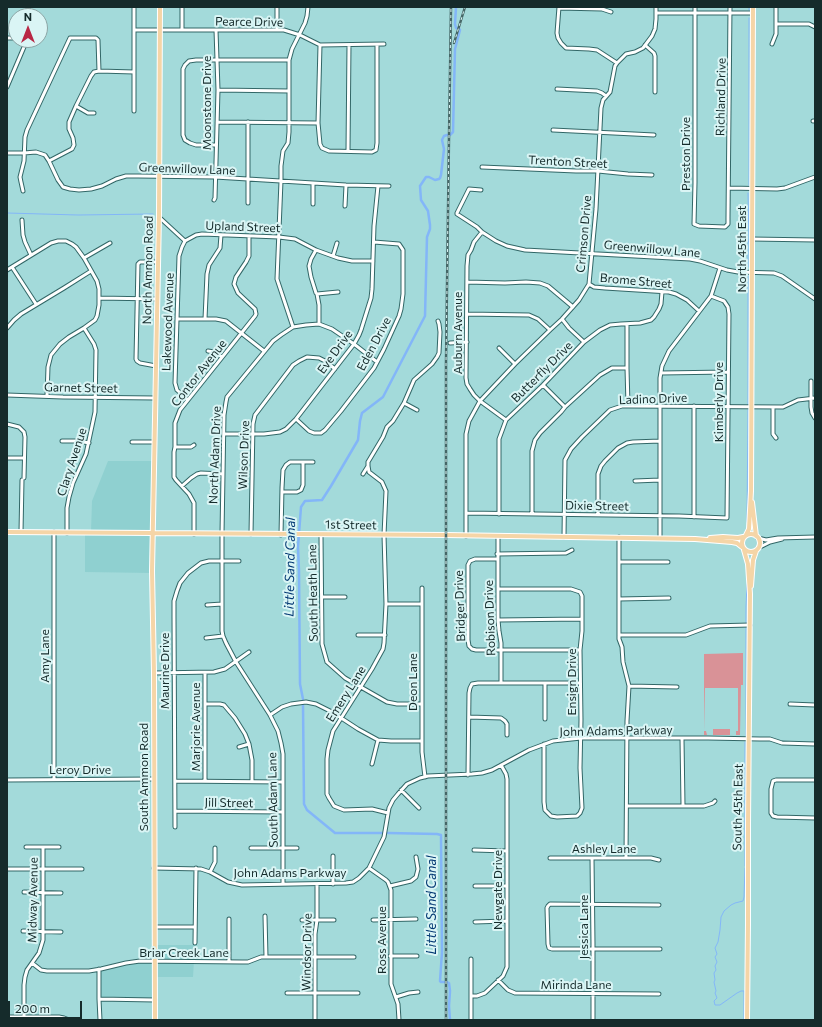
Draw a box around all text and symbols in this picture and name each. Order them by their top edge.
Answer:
north arrow [8,8,48,48]
text: N [24,10,32,23]
street label: Pearce Drive [215,14,283,30]
street label: Moonstone Drive [200,56,214,150]
street label: Richland Drive [713,58,729,136]
street label: Preston Drive [679,117,693,191]
street label: Trenton Street [528,153,608,171]
street label: Greenwillow Lane [138,160,236,178]
street label: Crimson Drive [573,195,595,273]
street label: North 45th East [735,205,749,293]
street label: North Ammon Road [140,216,156,324]
street label: Upland Street [205,218,281,236]
street label: Greenwillow Lane [603,238,701,260]
street label: Brome Street [599,271,673,291]
street label: Lakewood Avenue [159,273,177,371]
street label: Auburn Avenue [451,292,465,374]
street label: Eden Drive [354,315,394,373]
street label: Eve Drive [314,327,356,377]
street label: Contor Avenue [168,337,230,409]
street label: Butterfly Drive [508,338,576,406]
street label: Kimberly Drive [712,362,726,442]
street label: Garnet Street [44,380,118,396]
street label: Ladino Drive [619,391,687,407]
street label: North Adam Drive [206,406,224,504]
street label: Wilson Drive [236,420,252,490]
street label: Clary Avenue [54,426,90,498]
street label: Dixie Street [565,498,629,514]
water label: Little Sand Canal [281,517,299,617]
street label: 1st Street [325,517,377,533]
street label: South Heath Lane [305,544,321,642]
street label: Bridger Drive [452,570,468,642]
street label: Robison Drive [481,580,499,656]
street label: Amy Lane [38,629,52,683]
street label: Maurine Drive [158,633,172,709]
street label: Ensign Drive [565,648,579,716]
street label: Deon Lane [406,653,420,711]
street label: Emery Lane [323,663,369,725]
street label: Marjorie Avenue [189,682,203,772]
street label: South Ammon Road [137,723,151,831]
street label: John Adams Parkway [559,723,673,739]
street label: South Adam Lane [265,752,281,848]
street label: Leroy Drive [49,763,111,777]
street label: South 45th East [730,763,746,851]
street label: Jill Street [204,795,254,811]
street label: Ashley Lane [572,842,636,856]
street label: Newgate Drive [491,850,505,930]
water label: Little Sand Canal [424,855,440,955]
street label: Midway Avenue [25,857,41,943]
street label: John Adams Parkway [233,866,347,880]
street label: Jessica Lane [577,895,591,959]
street label: Ross Avenue [375,906,389,974]
street label: Windsor Drive [299,913,315,991]
street label: Briar Creek Lane [139,946,229,960]
street label: Mirinda Lane [540,978,612,992]
scale bar [10,993,84,1019]
text: 200 m [15,1001,50,1015]

